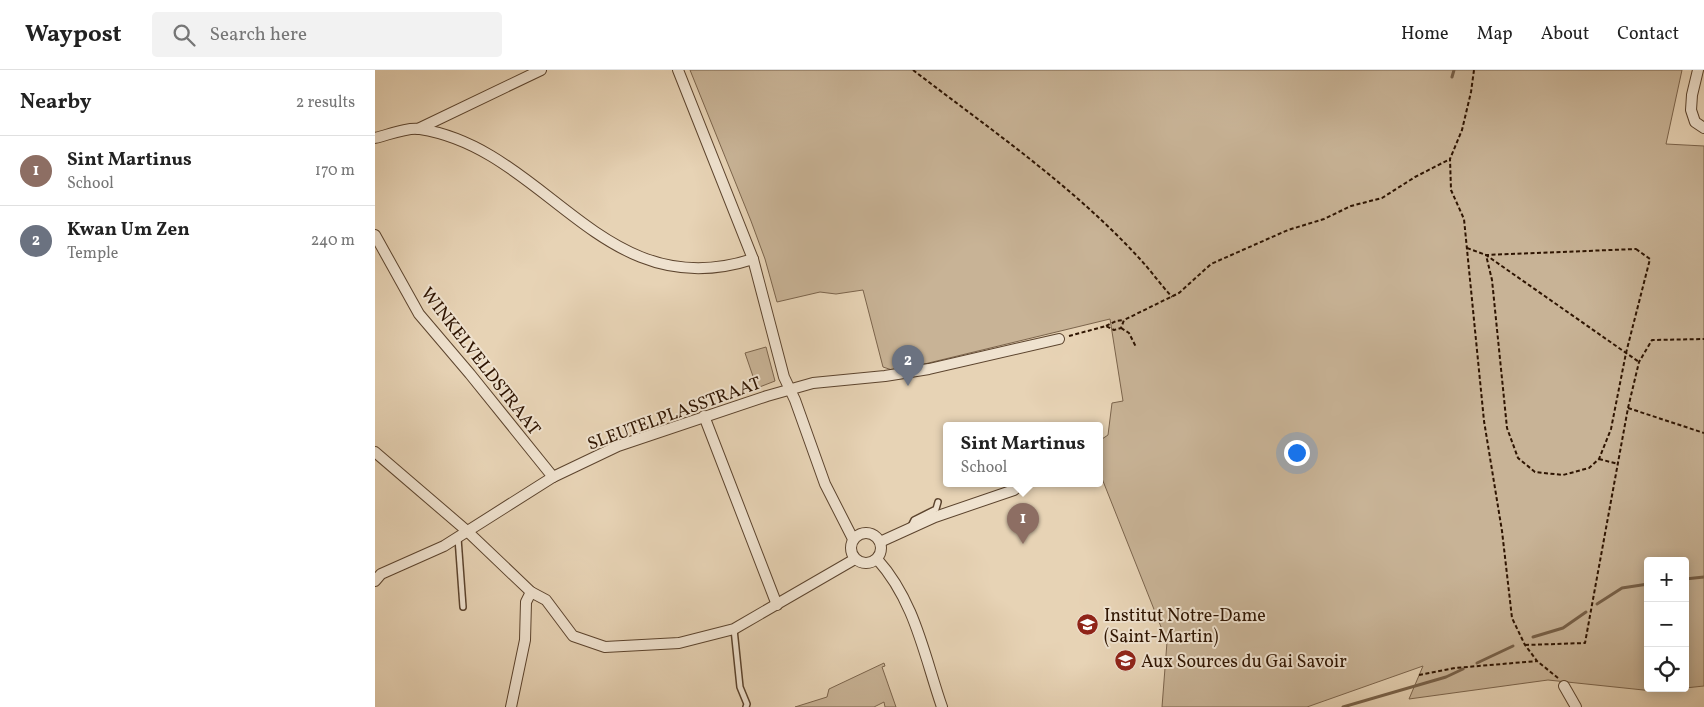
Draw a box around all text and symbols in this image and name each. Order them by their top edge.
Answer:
search box [152,12,502,57]
text: Waypost [25,18,122,52]
icon: search [170,21,198,49]
text: Search here [210,22,307,48]
text: Home [1401,22,1449,47]
text: Map [1477,22,1513,47]
text: About [1541,22,1589,47]
text: Contact [1617,22,1679,47]
text: Nearby [20,88,91,117]
text: 2 results [296,92,355,114]
text: Sint Martinus [67,147,192,173]
text: 1 [33,160,39,182]
text: 170 m [315,160,355,182]
text: School [67,173,114,195]
text: Kwan Um Zen [67,217,190,243]
text: 2 [32,230,40,252]
text: 240 m [311,230,355,252]
text: Temple [67,243,118,265]
street label: WINKELVELDSTRAAT [414,283,546,442]
pin: 2 [892,345,924,386]
street label: SLEUTELPLASSTRAAT [584,371,765,458]
popup [943,422,1103,487]
text: Sint Martinus [961,431,1085,457]
your location [1284,440,1310,466]
text: School [961,457,1007,479]
pin: 1 [1007,503,1039,544]
map controls [1644,557,1689,692]
button: + [1644,557,1689,602]
button: − [1644,602,1689,647]
place label: Institut Notre-Dame (Saint-Martin) [1104,604,1266,650]
school or university icon: Institut Notre-Dame (Saint-Martin) [1076,613,1100,637]
button: locate [1644,647,1689,692]
school or university icon: Aux Sources du Gai Savoir [1113,649,1137,673]
place label: Aux Sources du Gai Savoir [1141,650,1347,675]

